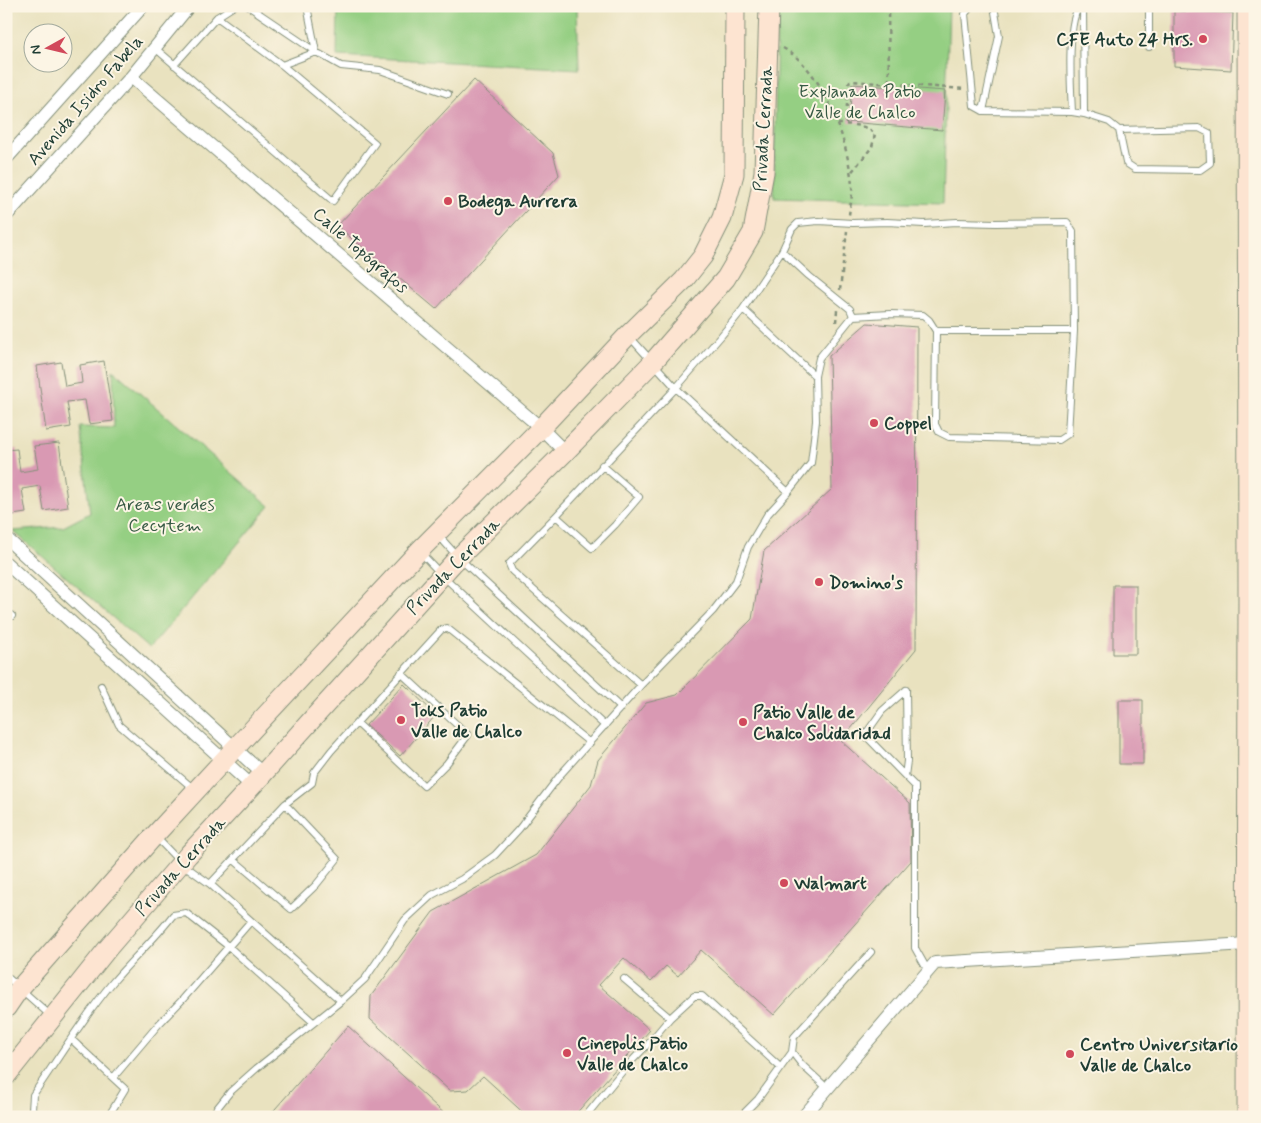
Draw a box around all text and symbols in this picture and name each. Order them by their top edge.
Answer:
north arrow [22,22,72,72]
place label: CFE Auto 24 Hrs. [1056,28,1193,52]
street label: Avenida Isidro Fabela [22,30,149,171]
marker: CFE Auto 24 Hrs. [1197,33,1209,45]
text: N [27,44,46,56]
street label: Privada Cerrada [749,65,779,193]
park label: Explanada Patio Valle de Chalco [799,80,921,125]
place label: Bodega Aurrera [458,190,578,216]
marker: Bodega Aurrera [442,195,454,207]
street label: Calle Topógrafos [306,202,414,301]
place label: Coppel [884,412,932,436]
marker: Coppel [868,417,880,429]
park label: Areas verdes Cecytem [115,493,215,538]
street label: Privada Cerrada [401,513,506,620]
place label: Domino's [829,571,903,595]
marker: Domino's [813,576,825,588]
place label: Toks Patio Valle de Chalco [411,699,522,744]
place label: Patio Valle de Chalco Solidaridad [753,701,891,746]
marker: Toks Patio Valle de Chalco [395,714,407,726]
marker: Patio Valle de Chalco Solidaridad [737,716,749,728]
street label: Privada Cerrada [130,812,232,922]
place label: Walmart [793,872,867,896]
marker: Walmart [778,877,790,889]
place label: Cinepolis Patio Valle de Chalco [577,1032,688,1077]
place label: Centro Universitario Valle de Chalco [1080,1033,1238,1078]
marker: Cinepolis Patio Valle de Chalco [561,1047,573,1059]
marker: Centro Universitario Valle de Chalco [1064,1048,1076,1060]

